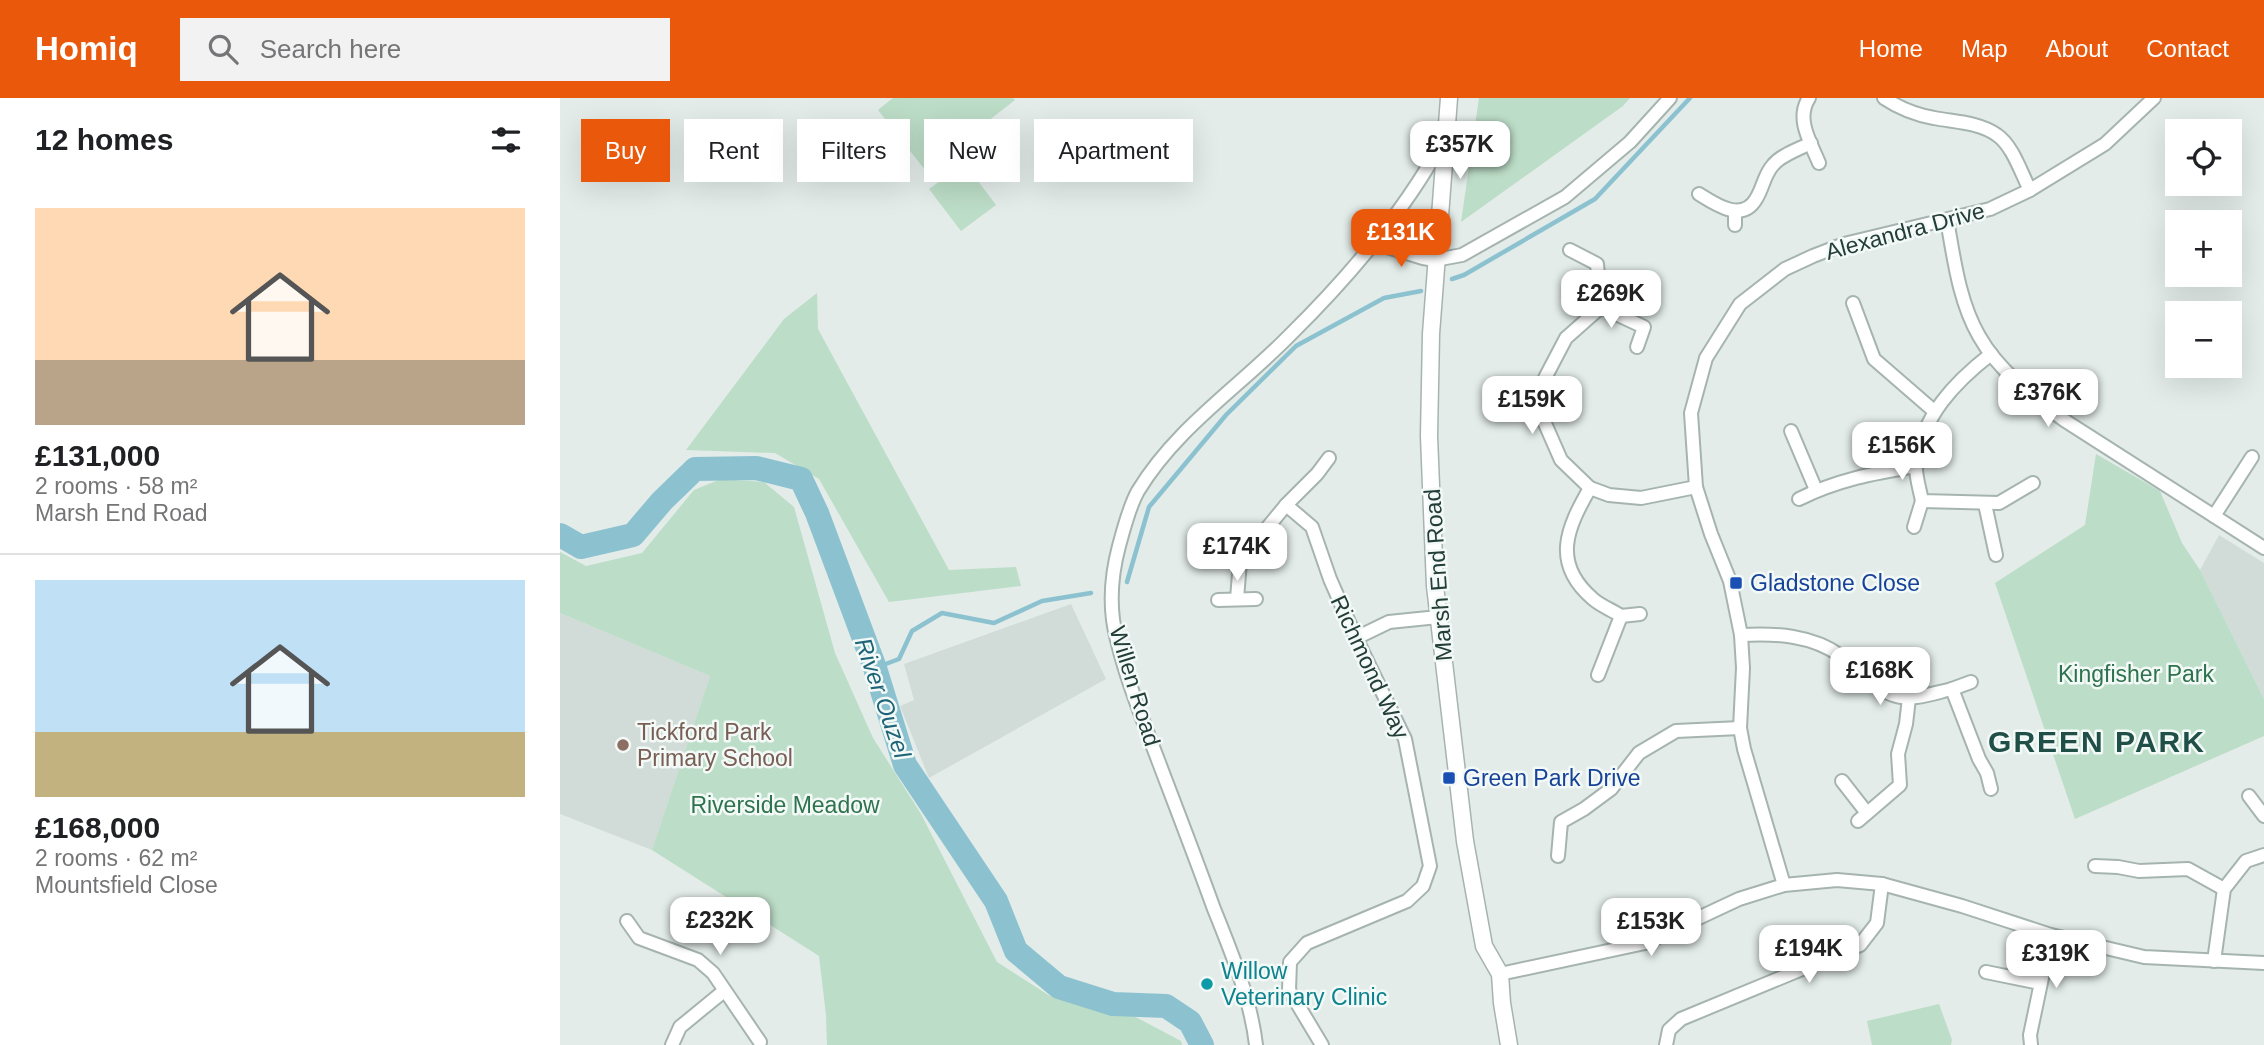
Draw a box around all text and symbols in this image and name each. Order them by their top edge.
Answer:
search box [180,18,670,81]
text: Homiq [35,30,138,67]
icon: search [204,30,242,68]
text: Search here [260,34,401,64]
text: Home [1859,35,1923,62]
text: Map [1961,35,2008,62]
text: About [2046,35,2108,62]
text: Contact [2146,35,2229,62]
chip: Buy [581,119,670,182]
chip: Rent [684,119,783,182]
chip: Filters [797,119,910,182]
chip: New [924,119,1020,182]
chip: Apartment [1034,119,1193,182]
map controls [2165,119,2242,378]
button: locate [2165,119,2242,196]
icon: filters [487,121,525,159]
pin: £357K [1411,122,1509,181]
text: 12 homes [35,123,173,156]
text: £357K [1426,131,1494,157]
street label: Alexandra Drive [1823,197,1987,265]
pin: £131K [1352,209,1450,269]
button: + [2165,210,2242,287]
text: £131K [1367,219,1435,245]
icon: home [217,254,343,380]
pin: £269K [1562,271,1660,330]
text: £269K [1577,280,1645,306]
button: − [2165,301,2242,378]
pin: £376K [1999,370,2097,429]
pin: £159K [1483,376,1581,436]
text: £376K [2014,379,2082,405]
text: £159K [1498,386,1566,412]
pin: £156K [1853,422,1951,482]
text: £156K [1868,432,1936,458]
text: £131,000 [35,439,160,472]
text: 2 rooms · 58 m² [35,473,197,499]
street label: Marsh End Road [1419,488,1457,662]
text: Marsh End Road [35,500,208,526]
pin: £174K [1188,524,1286,583]
text: £174K [1203,533,1271,559]
place label: Gladstone Close [1750,570,1920,596]
marker: Gladstone Close [1728,575,1744,591]
street label: Richmond Way [1325,591,1415,743]
street label: Willen Road [1104,623,1166,749]
icon: home [217,626,343,752]
water label: River Ouzel [850,634,916,762]
pin: £168K [1831,648,1929,707]
text: £168K [1846,657,1914,683]
park label: Kingfisher Park [2058,661,2214,687]
place label: Tickford Park Primary School [637,719,793,771]
district label: GREEN PARK [1988,725,2206,758]
marker: Tickford Park Primary School [615,737,631,753]
place label: Green Park Drive [1463,765,1641,791]
marker: Green Park Drive [1441,770,1457,786]
park label: Riverside Meadow [690,792,880,818]
text: £168,000 [35,811,160,844]
text: 2 rooms · 62 m² [35,845,197,871]
text: Mountsfield Close [35,872,218,898]
pin: £232K [671,898,769,957]
pin: £153K [1602,898,1700,958]
text: £232K [686,907,754,933]
text: £153K [1617,908,1685,934]
pin: £194K [1760,926,1858,985]
pin: £319K [2007,930,2105,990]
text: £194K [1775,935,1843,961]
text: £319K [2022,940,2090,966]
place label: Willow Veterinary Clinic [1221,958,1387,1010]
marker: Willow Veterinary Clinic [1199,976,1215,992]

